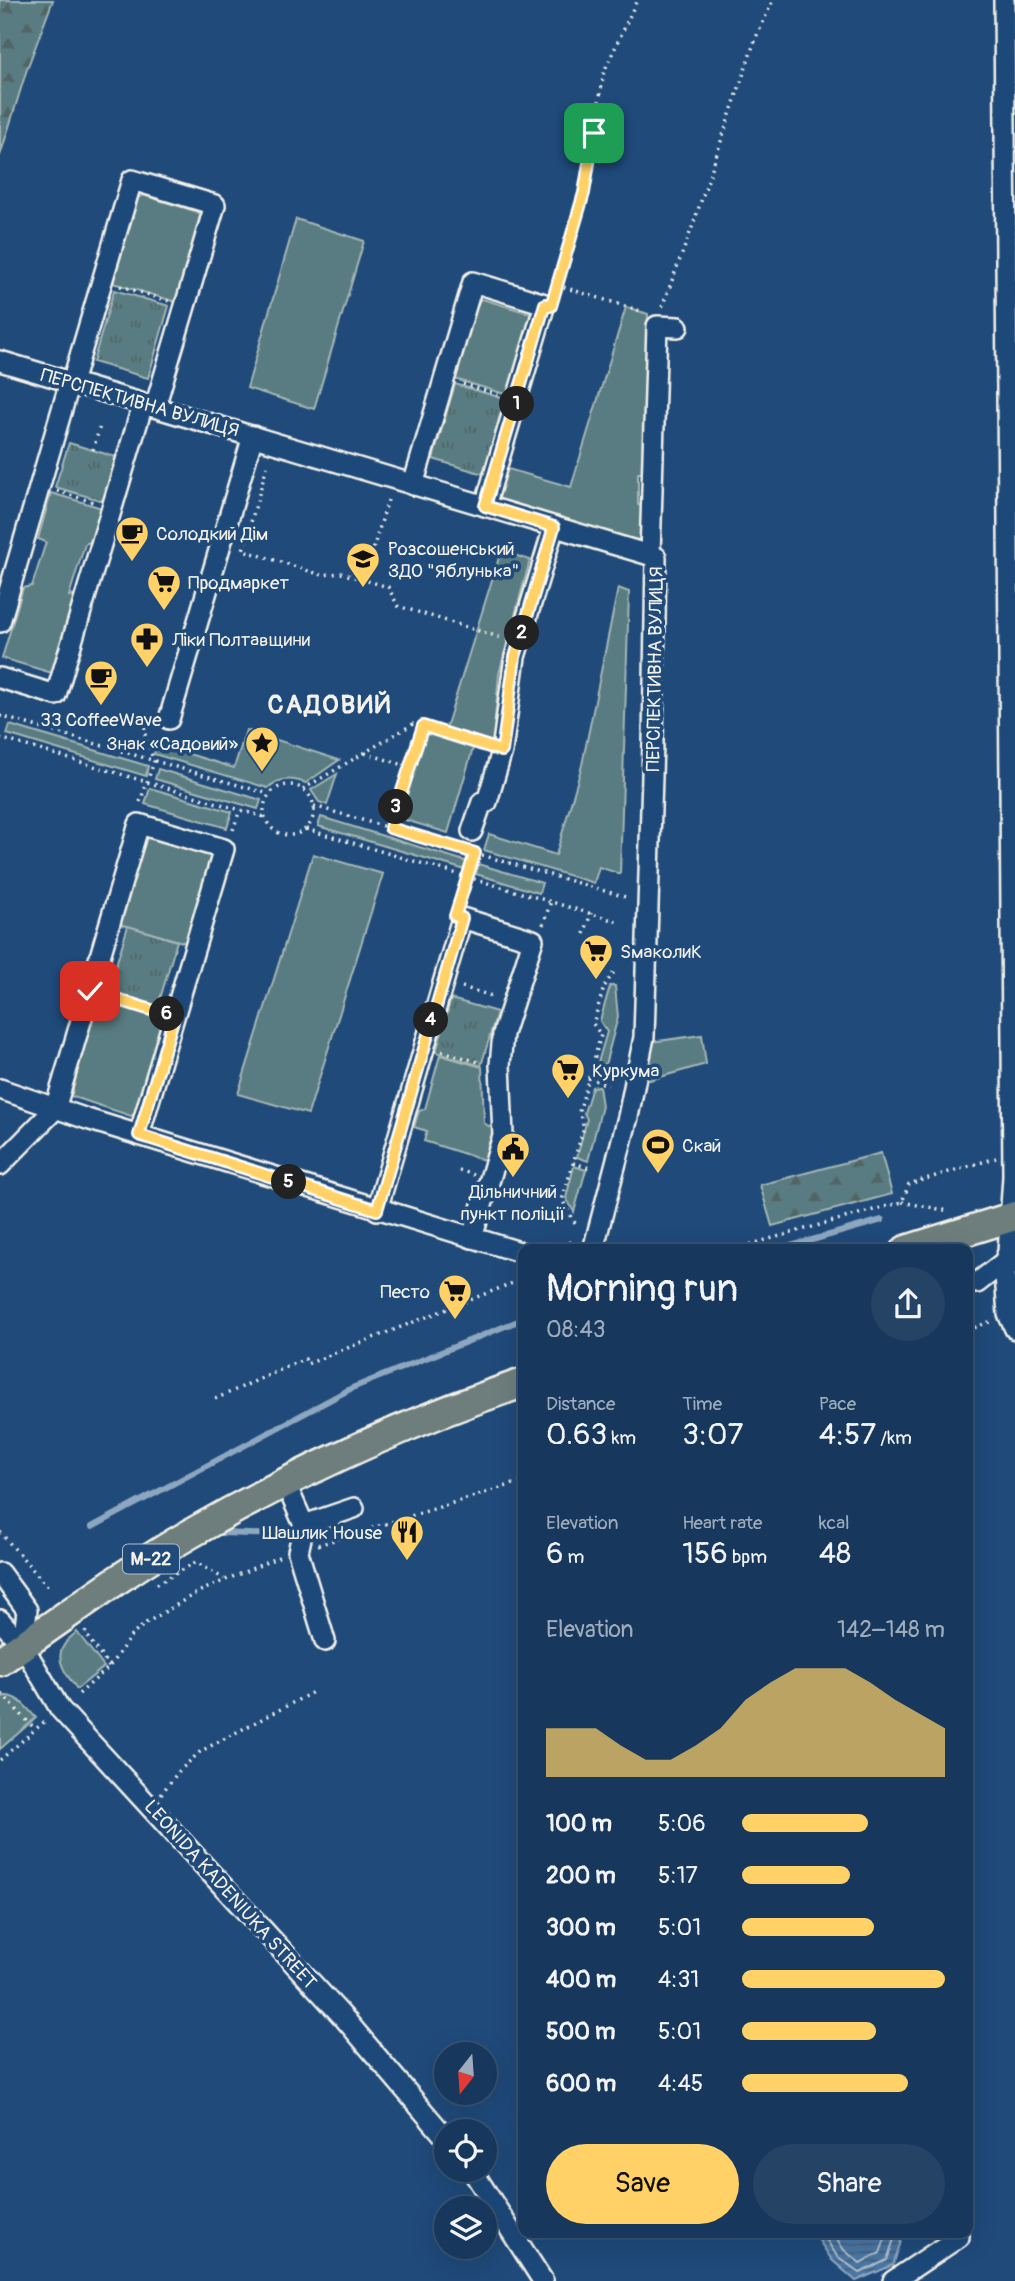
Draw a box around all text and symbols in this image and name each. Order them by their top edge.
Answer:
pin [564,103,624,163]
icon: arrive [575,114,613,152]
street label: ПЕРСПЕКТИВНА ВУЛИЦЯ [38,363,242,443]
pin: 1 [500,386,534,422]
text: 1 [513,391,520,415]
cafe icon: Солодкий Дім [113,514,151,563]
place label: Солодкий Дім [156,522,268,546]
place label: Розсошенський ЗДО "Яблунька" [388,537,519,583]
school or university icon: Розсошенський ЗДО "Яблунька" [344,540,382,589]
supermarket icon: Продмаркет [145,563,183,612]
street label: ПЕРСПЕКТИВНА ВУЛИЦЯ [641,566,669,772]
place label: Продмаркет [188,571,289,595]
pin: 2 [504,616,540,650]
pharmacy icon: Ліки Полтавщини [128,620,166,669]
text: 2 [516,620,527,644]
place label: Ліки Полтавщини [171,628,311,652]
cafe icon: 33 CoffeeWave [82,658,120,707]
district label: САДОВИЙ [268,689,392,721]
place label: 33 CoffeeWave [40,708,162,732]
place icon: Знак «Садовий» [243,724,281,773]
place label: Знак «Садовий» [106,732,238,756]
pin: 3 [378,790,414,824]
text: 3 [390,794,401,818]
supermarket icon: SмаколиК [577,932,615,981]
place label: SмаколиК [620,940,702,964]
pin [60,961,120,1021]
icon: check [71,972,109,1010]
pin: 6 [150,996,184,1032]
text: 6 [161,1001,172,1025]
pin: 4 [414,1002,448,1038]
text: 4 [425,1007,436,1031]
supermarket icon: Куркума [549,1051,587,1100]
place label: Куркума [592,1059,659,1083]
sports icon: Скай [639,1126,677,1175]
public building icon: Дільничний пункт поліції [494,1130,532,1179]
place label: Скай [682,1134,721,1158]
pin: 5 [272,1164,306,1200]
text: 5 [283,1169,294,1193]
place label: Дільничний пункт поліції [460,1180,566,1226]
text: Morning run [546,1265,738,1313]
button: share [871,1267,945,1341]
supermarket icon: Песто [436,1272,474,1321]
place label: Песто [380,1280,430,1304]
text: 08:43 [546,1315,606,1344]
text: Distance [546,1392,615,1416]
text: Time [682,1392,722,1416]
text: Pace [819,1392,856,1416]
text: 0.63 [546,1416,607,1453]
text: 3:07 [682,1416,743,1453]
text: 4:57 [819,1416,876,1453]
text: km [607,1426,636,1450]
text: /km [876,1426,912,1450]
text: Elevation [546,1511,618,1535]
text: Heart rate [682,1511,762,1535]
text: kcal [819,1511,850,1535]
restaurant icon: Шашлик House [388,1513,426,1562]
place label: Шашлик House [262,1521,383,1545]
text: 6 [546,1535,563,1572]
text: 156 [682,1535,728,1572]
text: 48 [819,1535,851,1572]
road number: М-22 [123,1544,179,1574]
text: m [563,1545,584,1569]
text: bpm [728,1545,767,1569]
text: Elevation [546,1615,634,1644]
text: 142–148 m [837,1615,945,1644]
street label: LEONIDA KADENIUKA STREET [139,1795,322,1994]
text: 100 m [546,1809,612,1838]
text: 5:06 [658,1809,706,1838]
text: 200 m [546,1861,616,1890]
text: 5:17 [658,1861,698,1890]
text: 300 m [546,1913,616,1942]
text: 5:01 [658,1913,701,1942]
text: 400 m [546,1965,616,1994]
text: 4:31 [658,1965,699,1994]
text: 500 m [546,2017,615,2046]
text: 5:01 [658,2017,701,2046]
north arrow [434,2042,497,2105]
map controls [434,2042,497,2259]
text: 600 m [546,2069,616,2098]
text: 4:45 [658,2069,703,2098]
button: locate [434,2119,497,2182]
button: Save [546,2144,739,2224]
button: Share [753,2144,945,2224]
button: layers [434,2196,497,2259]

